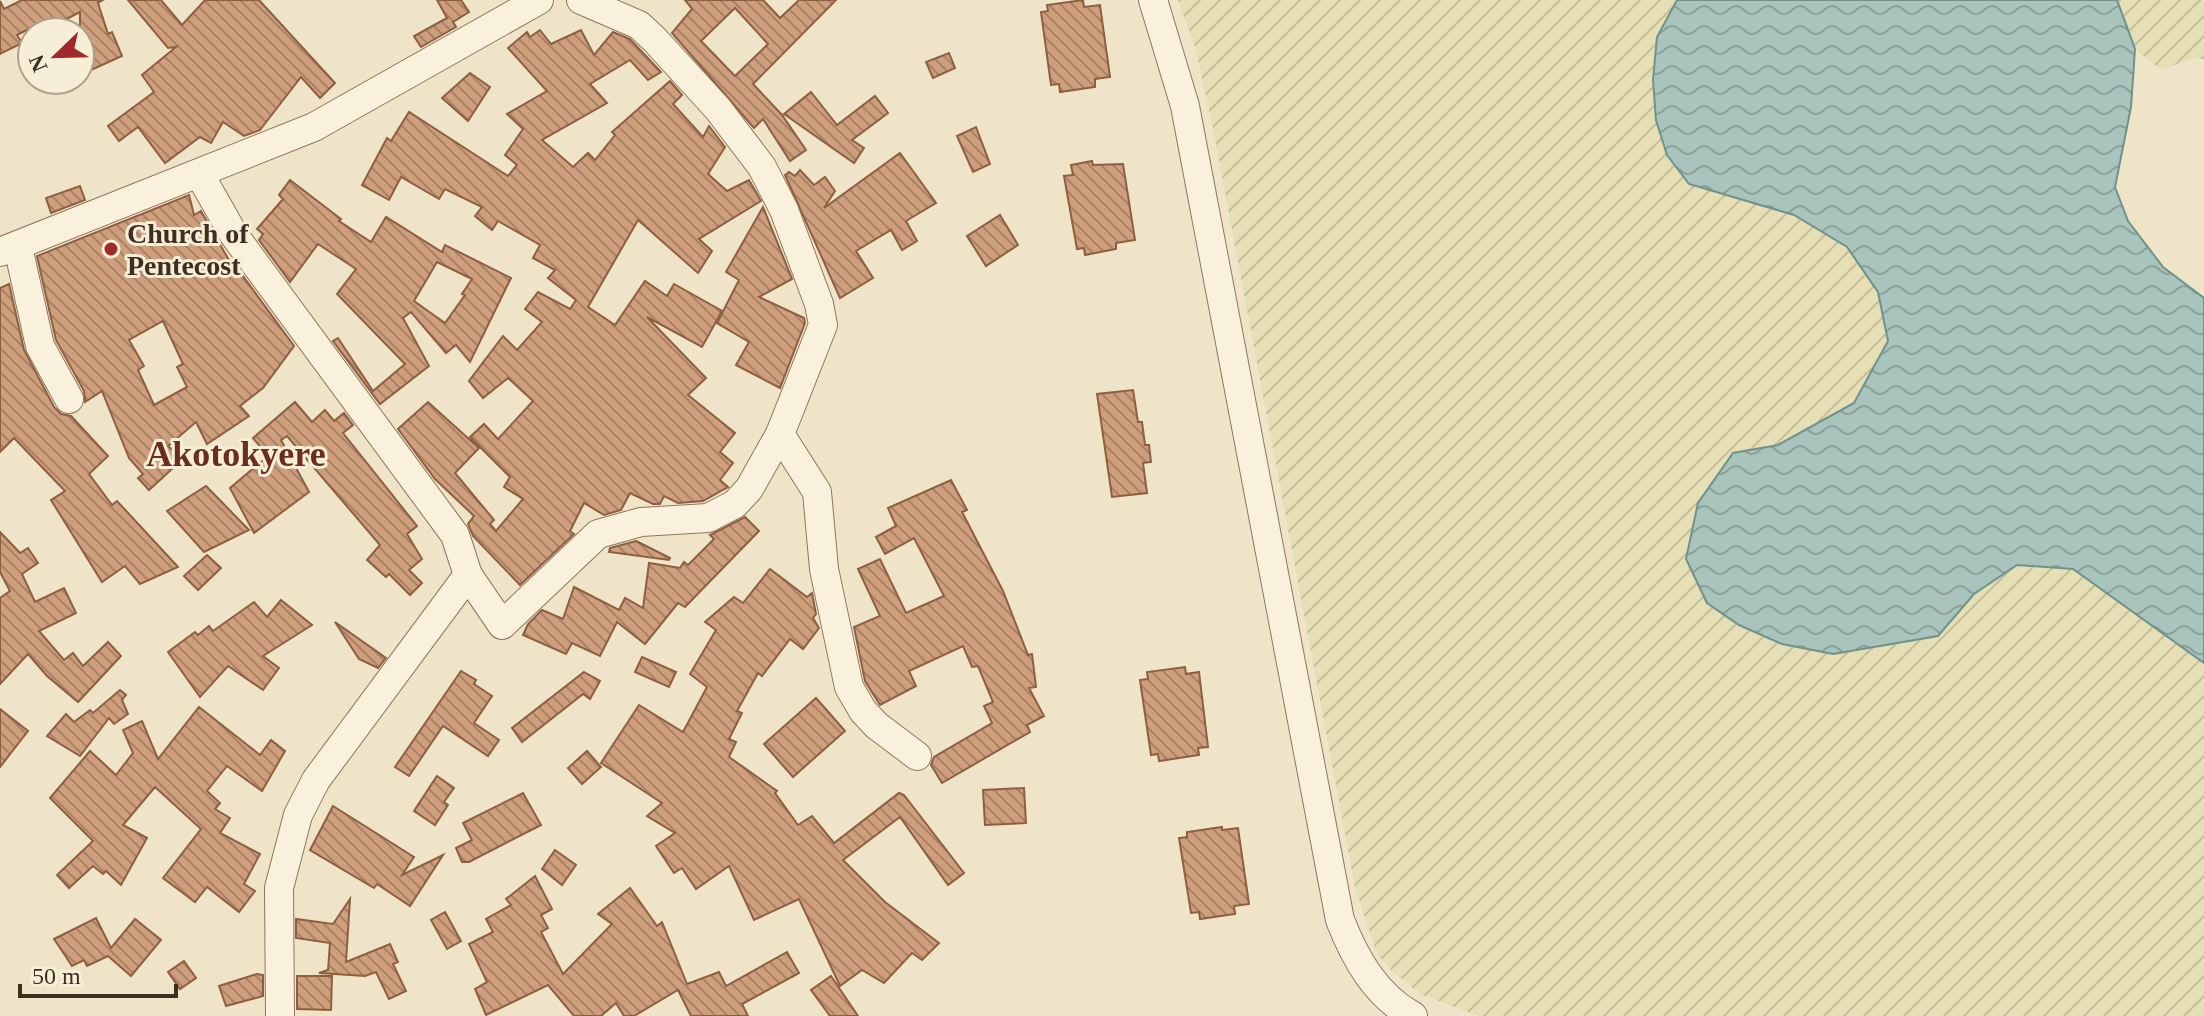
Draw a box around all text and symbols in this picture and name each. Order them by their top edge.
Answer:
north arrow [16,16,96,96]
text: N [23,51,53,76]
place label: Church of Pentecost [127,218,249,281]
marker: Church of Pentecost [102,240,120,258]
district label: Akotokyere [146,434,326,474]
scale bar [20,948,176,998]
text: 50 m [32,963,81,989]

